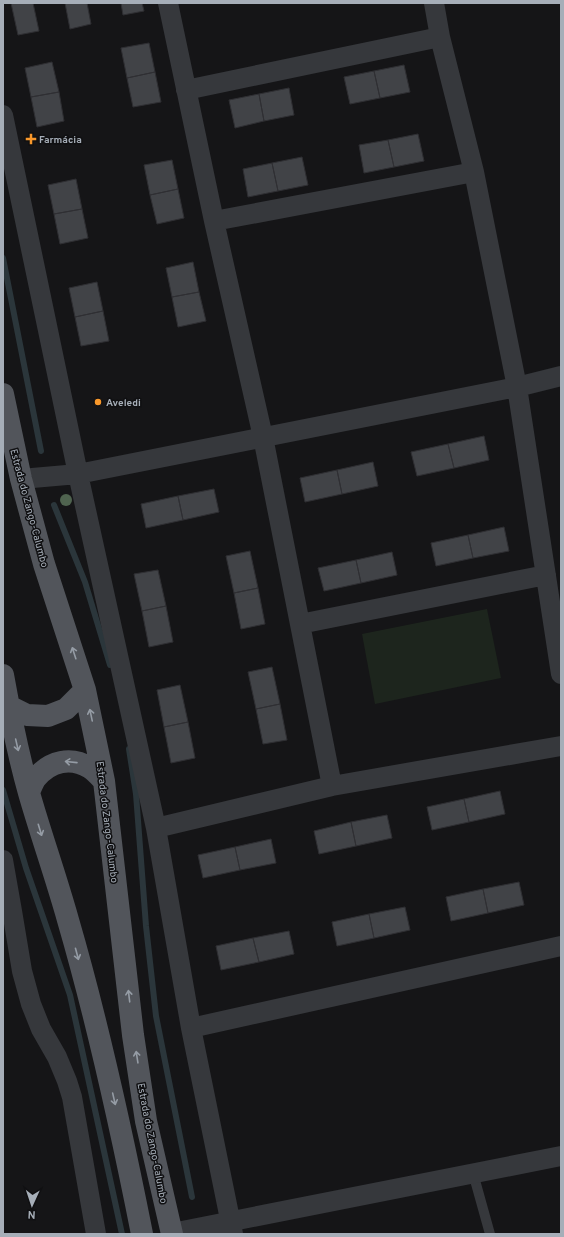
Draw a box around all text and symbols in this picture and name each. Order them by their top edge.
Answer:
marker: Farmácia [26,134,36,144]
place label: Farmácia [39,134,82,147]
marker: Aveledi [93,397,103,407]
place label: Aveledi [106,397,141,410]
street label: Estrada do Zango-Calumbo [6,448,51,570]
one-way arrow [69,648,77,660]
one-way arrow [86,709,94,722]
one-way arrow [14,738,21,751]
one-way arrow [65,758,78,766]
street label: Estrada do Zango-Calumbo [93,761,120,884]
one-way arrow [37,823,45,835]
one-way arrow [74,947,82,960]
one-way arrow [125,990,132,1003]
one-way arrow [132,1051,140,1064]
street label: Estrada do Zango-Calumbo [133,1082,170,1205]
one-way arrow [111,1092,119,1105]
north arrow [12,1185,52,1225]
text: N [27,1207,36,1221]

